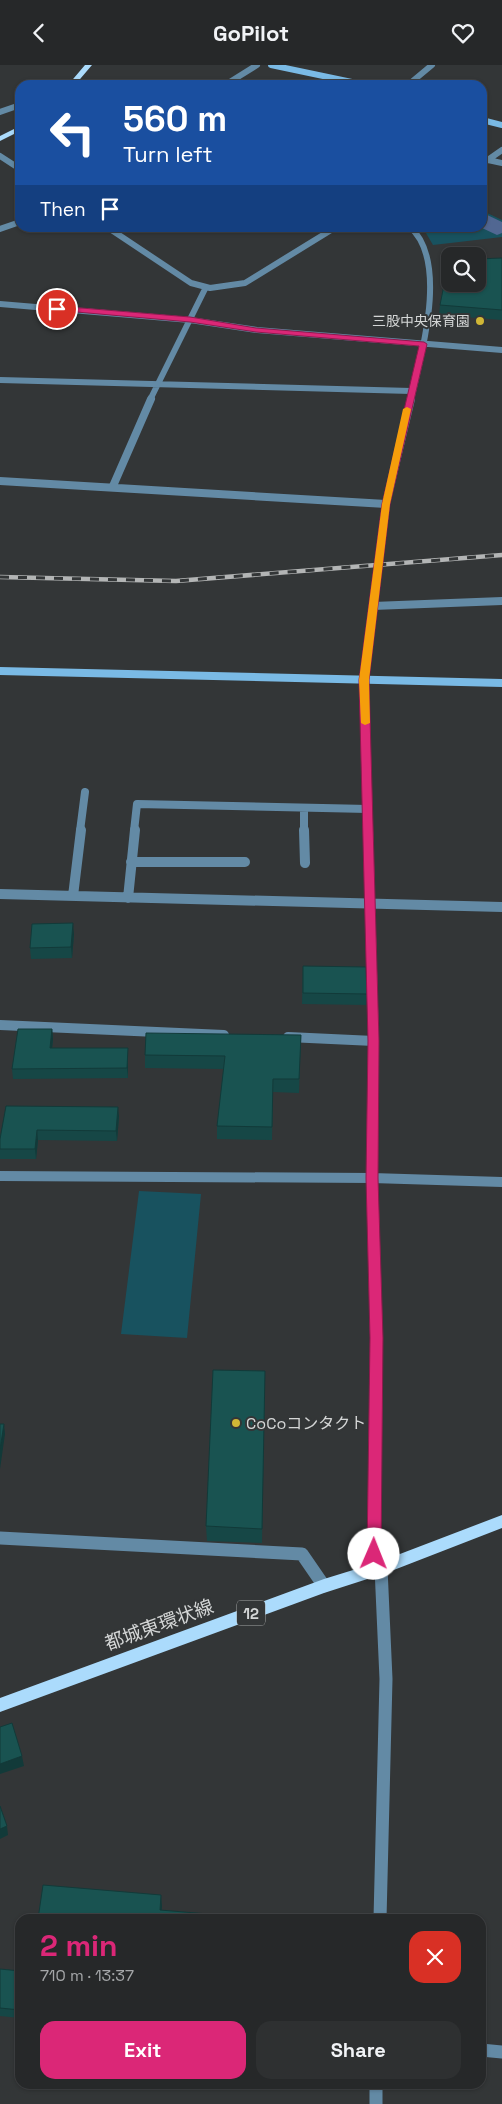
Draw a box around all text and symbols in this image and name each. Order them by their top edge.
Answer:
icon: back [25,19,53,47]
text: GoPilot [213,19,289,47]
icon: heart [449,19,477,47]
text: 560 m [123,97,227,141]
icon: left [40,100,105,165]
text: Turn left [123,140,213,168]
icon: arrive [96,195,124,223]
text: Then [40,197,86,222]
map controls [441,247,486,292]
button: search [441,247,486,292]
pin [36,288,78,330]
icon: arrive [43,295,71,323]
place label: 三股中央保育園 [372,312,470,330]
marker: 三股中央保育園 [474,315,486,327]
place label: CoCoコンタクト [246,1413,366,1434]
marker: CoCoコンタクト [230,1417,242,1429]
position arrow [347,1527,399,1579]
street label: 都城東環状線 [101,1594,217,1656]
road number: 12 [237,1601,265,1625]
text: 2 min [40,1926,118,1965]
button: close [409,1931,461,1983]
text: 710 m · 13:37 [40,1965,134,1986]
button: Exit [40,2021,246,2079]
button: Share [256,2021,461,2079]

